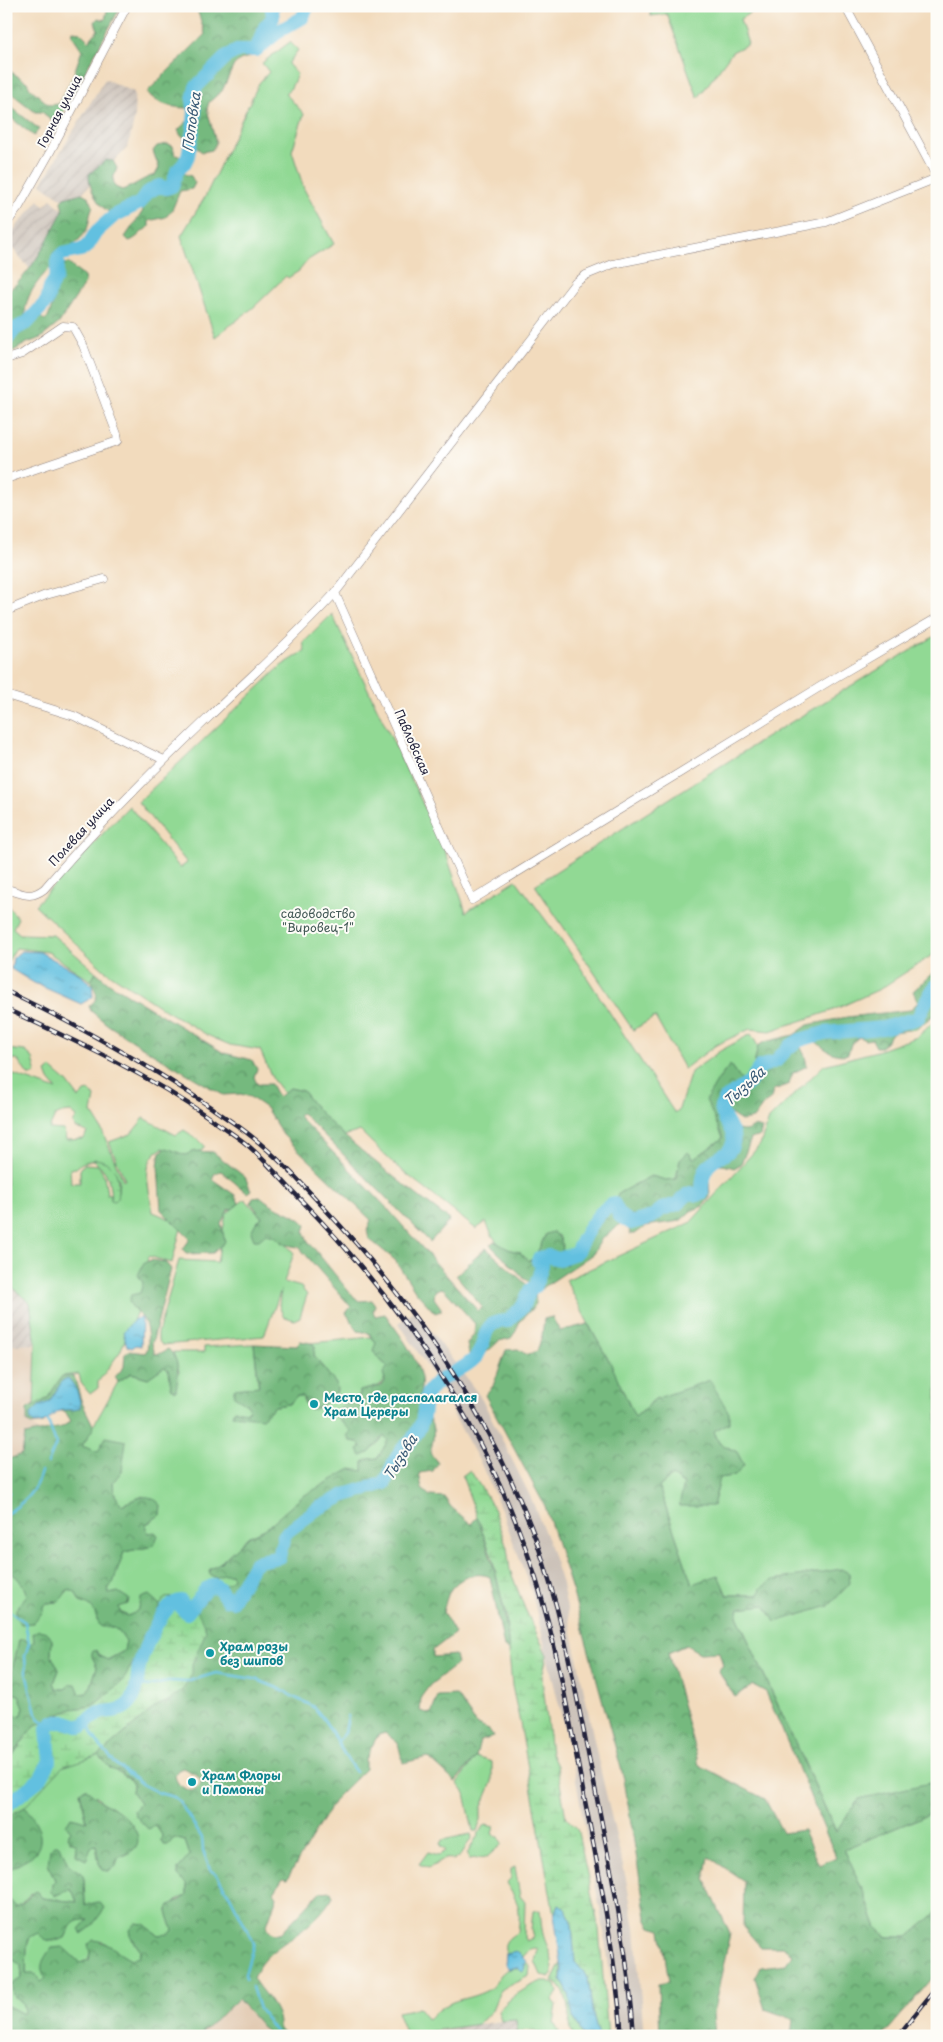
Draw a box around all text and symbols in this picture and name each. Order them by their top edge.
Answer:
street label: Горная улица [32,71,86,150]
water label: Поповка [176,90,206,153]
street label: Павловская [391,706,435,778]
street label: Полевая улица [44,792,118,870]
park label: садоводство "Вировец-1" [281,904,355,936]
water label: Тызьва [718,1061,771,1111]
place label: Место, где располагался Храм Цереры [324,1388,478,1420]
marker: Место, где располагался Храм Цереры [308,1398,320,1410]
water label: Тызьва [378,1429,423,1484]
place label: Храм розы без шипов [220,1637,288,1669]
marker: Храм розы без шипов [204,1647,216,1659]
place label: Храм Флоры и Помоны [202,1766,281,1798]
marker: Храм Флоры и Помоны [186,1776,198,1788]

